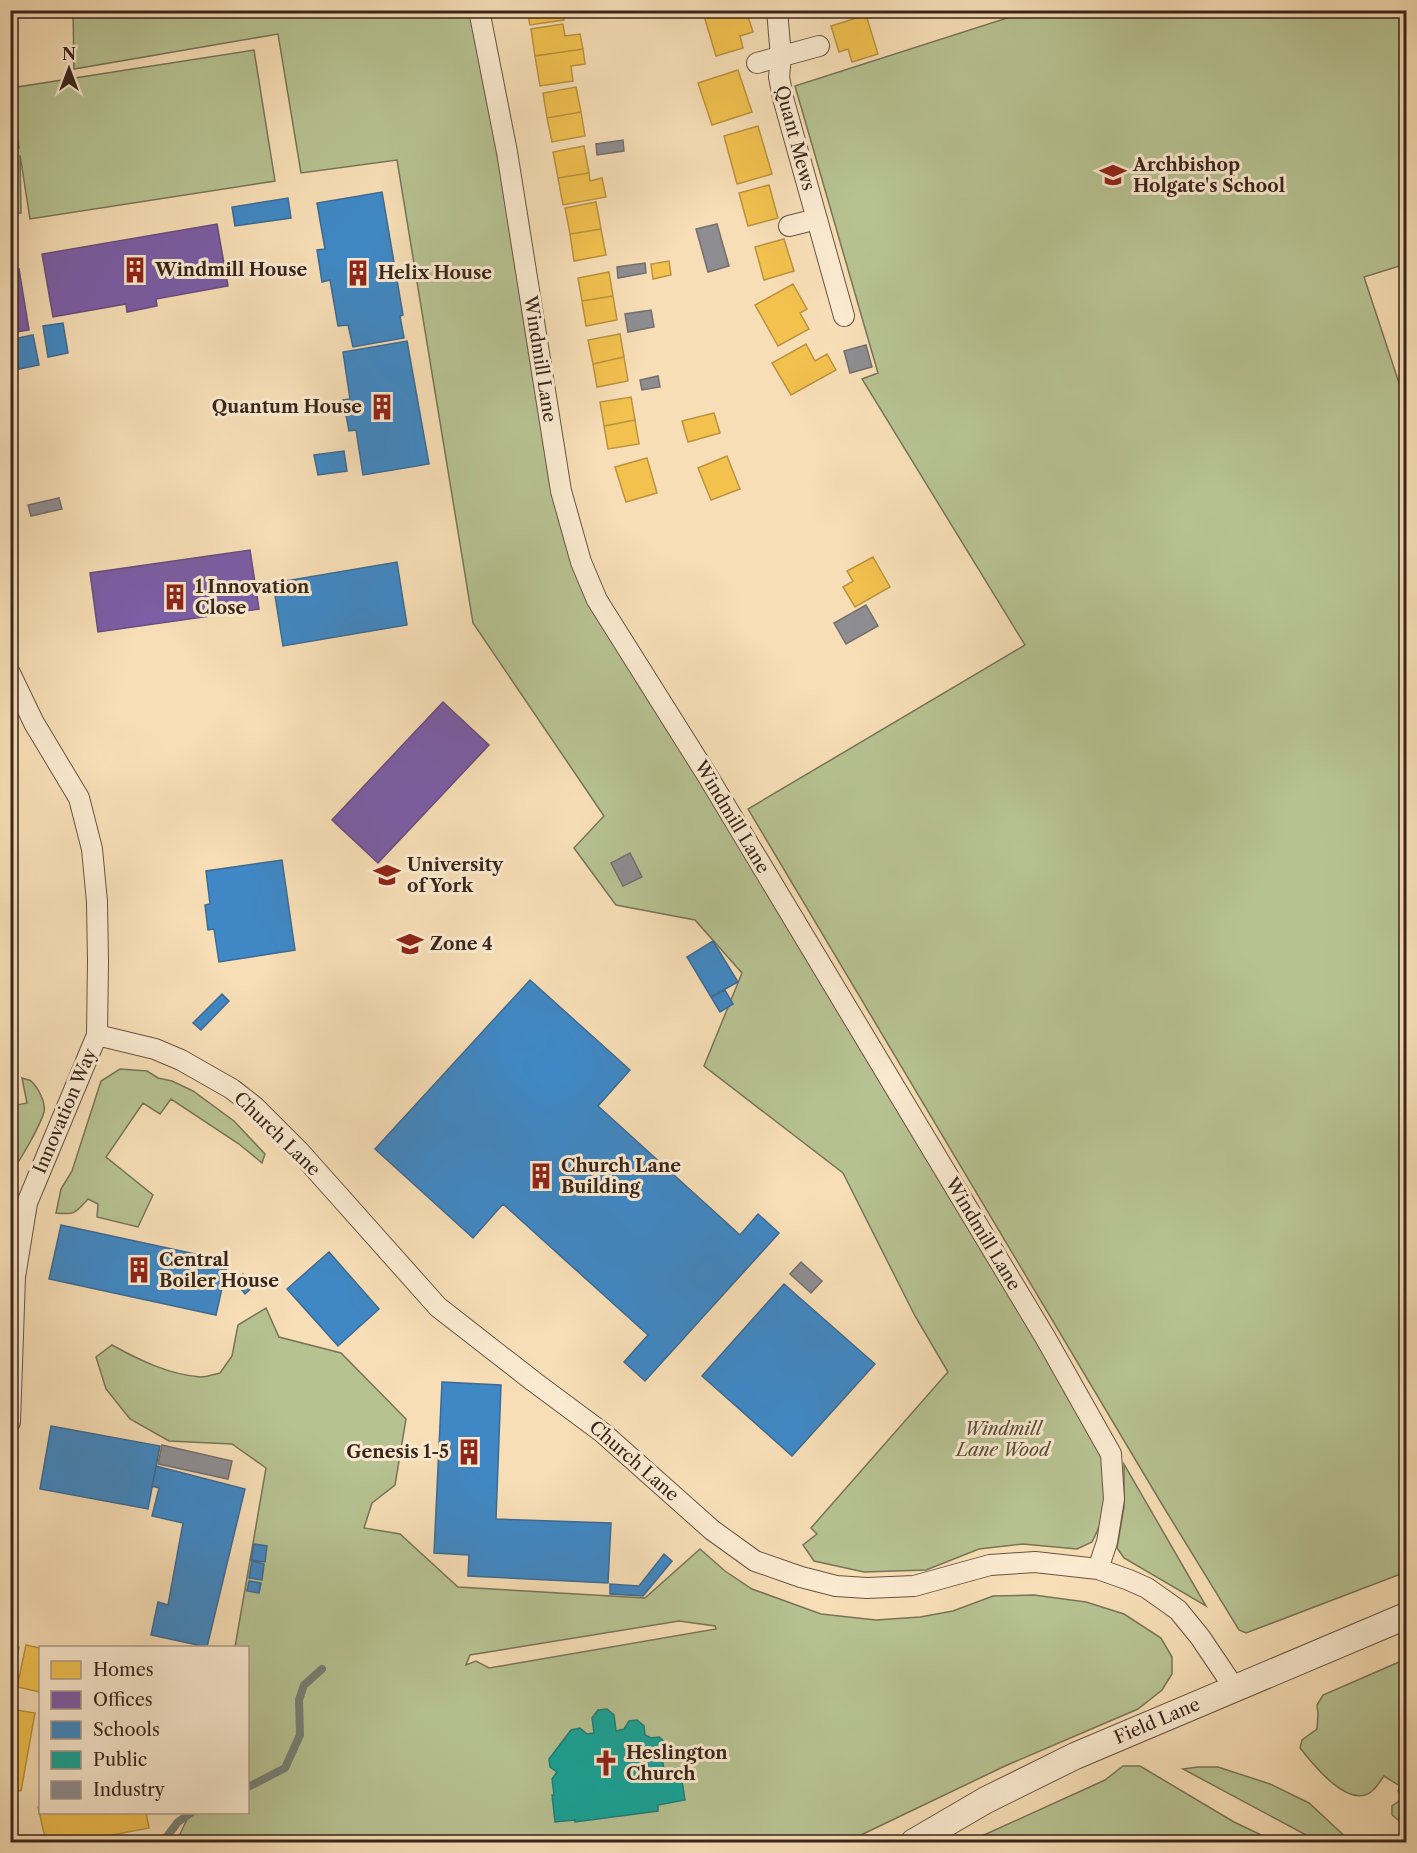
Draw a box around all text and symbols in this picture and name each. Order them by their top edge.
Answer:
north arrow [39,39,99,99]
text: N [62,44,76,64]
street label: Quant Mews [770,83,820,193]
place label: Archbishop Holgate's School [1132,154,1285,197]
school or university icon: Archbishop Holgate's School [1098,160,1128,190]
building icon: Windmill House [120,255,150,285]
building icon: Helix House [343,258,373,288]
place label: Windmill House [154,259,308,281]
place label: Helix House [378,262,492,284]
street label: Windmill Lane [519,293,561,424]
building icon: Quantum House [367,392,397,422]
place label: Quantum House [212,396,362,418]
place label: 1 Innovation Close [195,576,310,619]
building icon: 1 Innovation Close [160,582,190,612]
street label: Windmill Lane [689,756,774,877]
place label: University of York [407,854,504,897]
school or university icon: University of York [372,860,402,890]
school or university icon: Zone 4 [395,929,425,959]
place label: Zone 4 [430,933,493,955]
street label: Innovation Way [29,1044,102,1177]
street label: Church Lane [229,1087,325,1181]
place label: Church Lane Building [561,1155,681,1198]
building icon: Church Lane Building [526,1161,556,1191]
street label: Windmill Lane [940,1173,1025,1294]
place label: Central Boiler House [159,1249,279,1292]
building icon: Central Boiler House [124,1255,154,1285]
street label: Church Lane [585,1416,683,1506]
park label: Windmill Lane Wood [954,1418,1052,1461]
building icon: Genesis 1-5 [454,1437,484,1467]
place label: Genesis 1-5 [346,1441,449,1463]
legend [39,1646,249,1814]
text: Homes [93,1659,154,1681]
text: Offices [93,1689,153,1711]
street label: Field Lane [1111,1693,1203,1749]
text: Schools [93,1719,160,1741]
place label: Heslington Church [626,1742,728,1785]
church icon: Heslington Church [591,1748,621,1778]
text: Public [93,1749,147,1771]
text: Industry [93,1779,166,1801]

